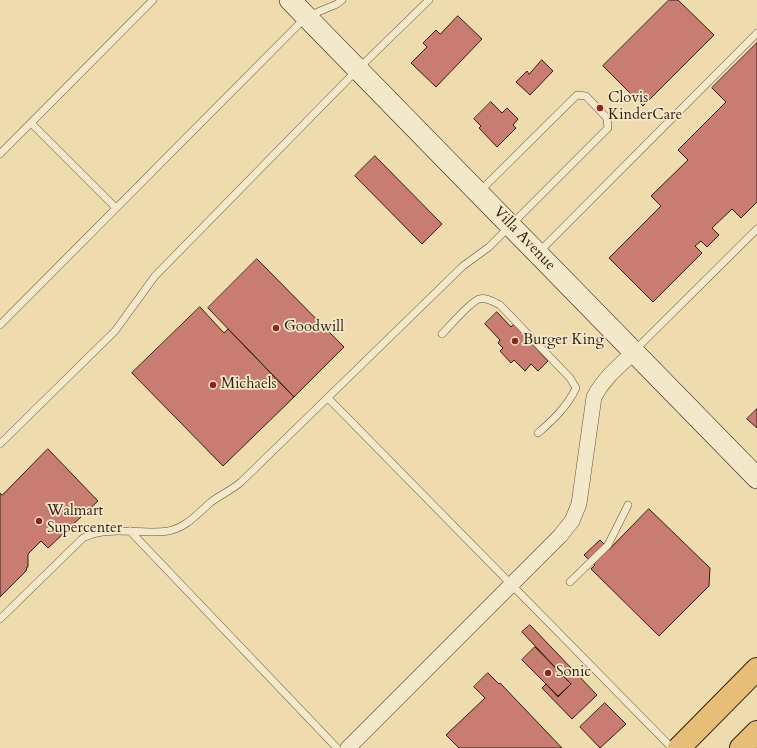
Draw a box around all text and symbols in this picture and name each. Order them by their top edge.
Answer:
place label: Clovis KinderCare [608,90,682,125]
marker: Clovis KinderCare [595,103,605,113]
street label: Villa Avenue [489,203,559,275]
place label: Goodwill [284,319,344,337]
marker: Goodwill [271,323,281,333]
place label: Burger King [523,332,604,350]
marker: Burger King [510,336,520,346]
place label: Michaels [221,376,277,394]
marker: Michaels [208,380,218,390]
place label: Walmart Supercenter [47,503,122,538]
marker: Walmart Supercenter [34,516,44,526]
place label: Sonic [556,664,591,682]
marker: Sonic [543,668,553,678]

